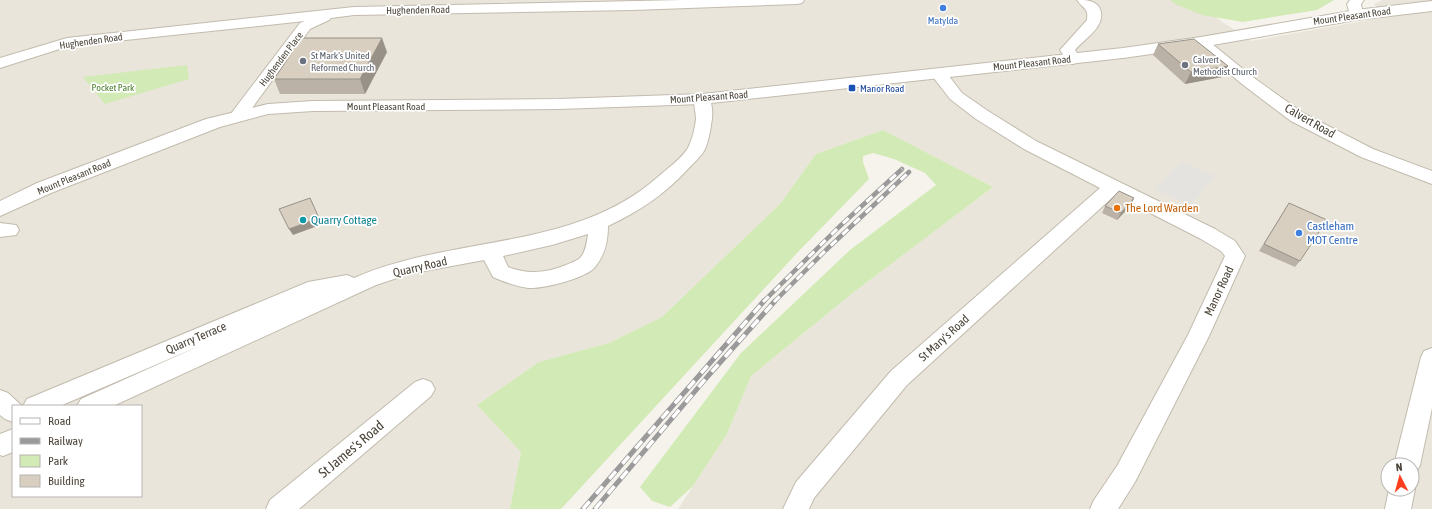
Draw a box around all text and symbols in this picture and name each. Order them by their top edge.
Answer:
marker: Matylda [938,3,948,13]
street label: Hughenden Road [386,4,450,16]
street label: Mount Pleasant Road [1312,5,1392,27]
place label: Matylda [928,15,958,26]
street label: Hughenden Place [257,29,305,88]
street label: Hughenden Road [59,31,124,51]
place label: St Mark's United Reformed Church [311,50,375,73]
street label: Mount Pleasant Road [992,53,1072,73]
place label: Calvert Methodist Church [1193,54,1257,77]
marker: St Mark's United Reformed Church [298,56,308,66]
marker: Calvert Methodist Church [1180,60,1190,70]
park label: Pocket Park [92,82,135,93]
marker: Manor Road [847,83,857,93]
place label: Manor Road [860,83,905,94]
street label: Mount Pleasant Road [670,89,749,105]
street label: Mount Pleasant Road [347,101,425,112]
street label: Calvert Road [1282,101,1338,141]
street label: Mount Pleasant Road [36,157,113,197]
place label: The Lord Warden [1125,201,1199,215]
marker: The Lord Warden [1112,203,1122,213]
place label: Quarry Cottage [311,213,377,227]
marker: Quarry Cottage [298,215,308,225]
place label: Castleham MOT Centre [1307,219,1358,247]
marker: Castleham MOT Centre [1294,228,1304,238]
street label: Quarry Road [392,254,448,280]
street label: Manor Road [1201,264,1237,318]
street label: St Mary's Road [916,312,972,364]
street label: Quarry Terrace [164,319,228,357]
legend [12,405,142,497]
text: Road [48,414,71,428]
street label: St James's Road [315,417,387,481]
text: Railway [48,434,83,448]
text: Park [48,454,69,468]
north arrow [1380,457,1420,497]
text: N [1395,461,1403,473]
text: Building [48,474,86,488]

